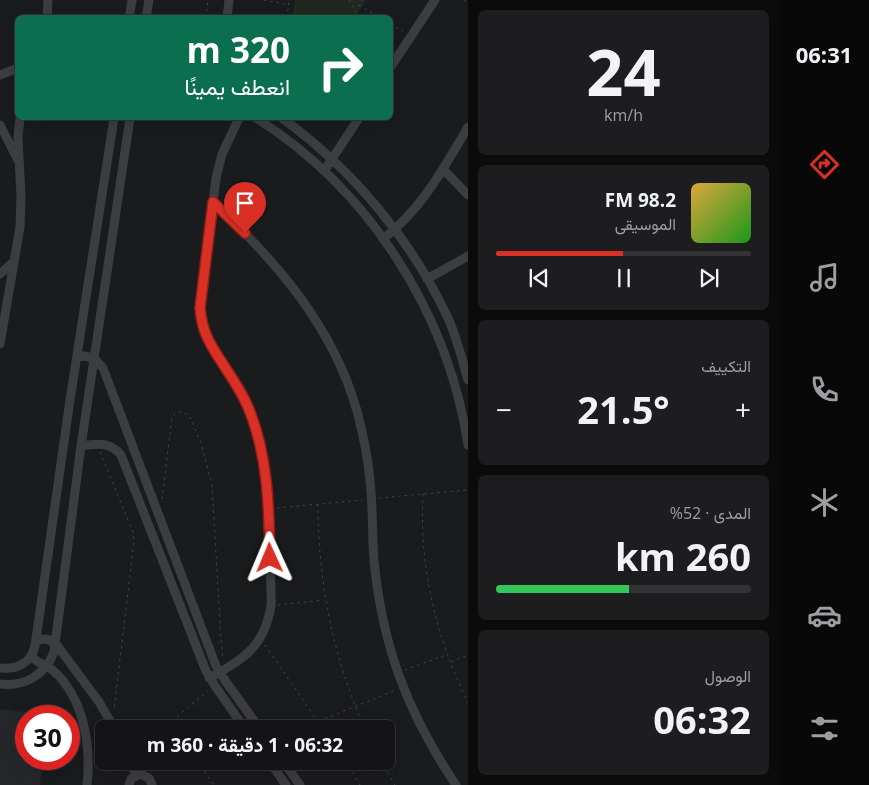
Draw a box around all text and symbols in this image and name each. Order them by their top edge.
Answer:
text: 320 m [186,26,290,73]
text: 24 [586,27,661,115]
icon: right [308,35,373,100]
text: 06:31 [796,39,852,69]
text: انعطف يمينًا [184,71,290,101]
text: km/h [604,104,643,126]
icon: directions [807,147,842,182]
pin [224,182,266,233]
text: 98.2 FM [605,187,676,213]
icon: arrive [231,189,259,217]
text: الموسيقى [615,213,676,235]
icon: music [807,260,842,295]
icon: previous [525,264,553,292]
icon: pause [610,264,638,292]
icon: next [695,264,723,292]
text: التكييف [701,355,751,377]
icon: phone [807,372,842,407]
text: 21.5° [577,383,670,435]
text: − [496,390,512,428]
text: + [735,390,751,428]
icon: climate [807,485,842,520]
text: المدى · 52% [670,502,751,524]
text: 260 km [615,530,751,582]
position arrow [243,531,295,583]
icon: car [807,598,842,633]
text: الوصول [705,665,751,687]
text: 06:32 [653,693,751,745]
speed limit sign: 30 [15,705,80,770]
icon: filters [807,711,842,746]
text: 06:32 · 1 دقيقة · 360 m [147,732,343,758]

